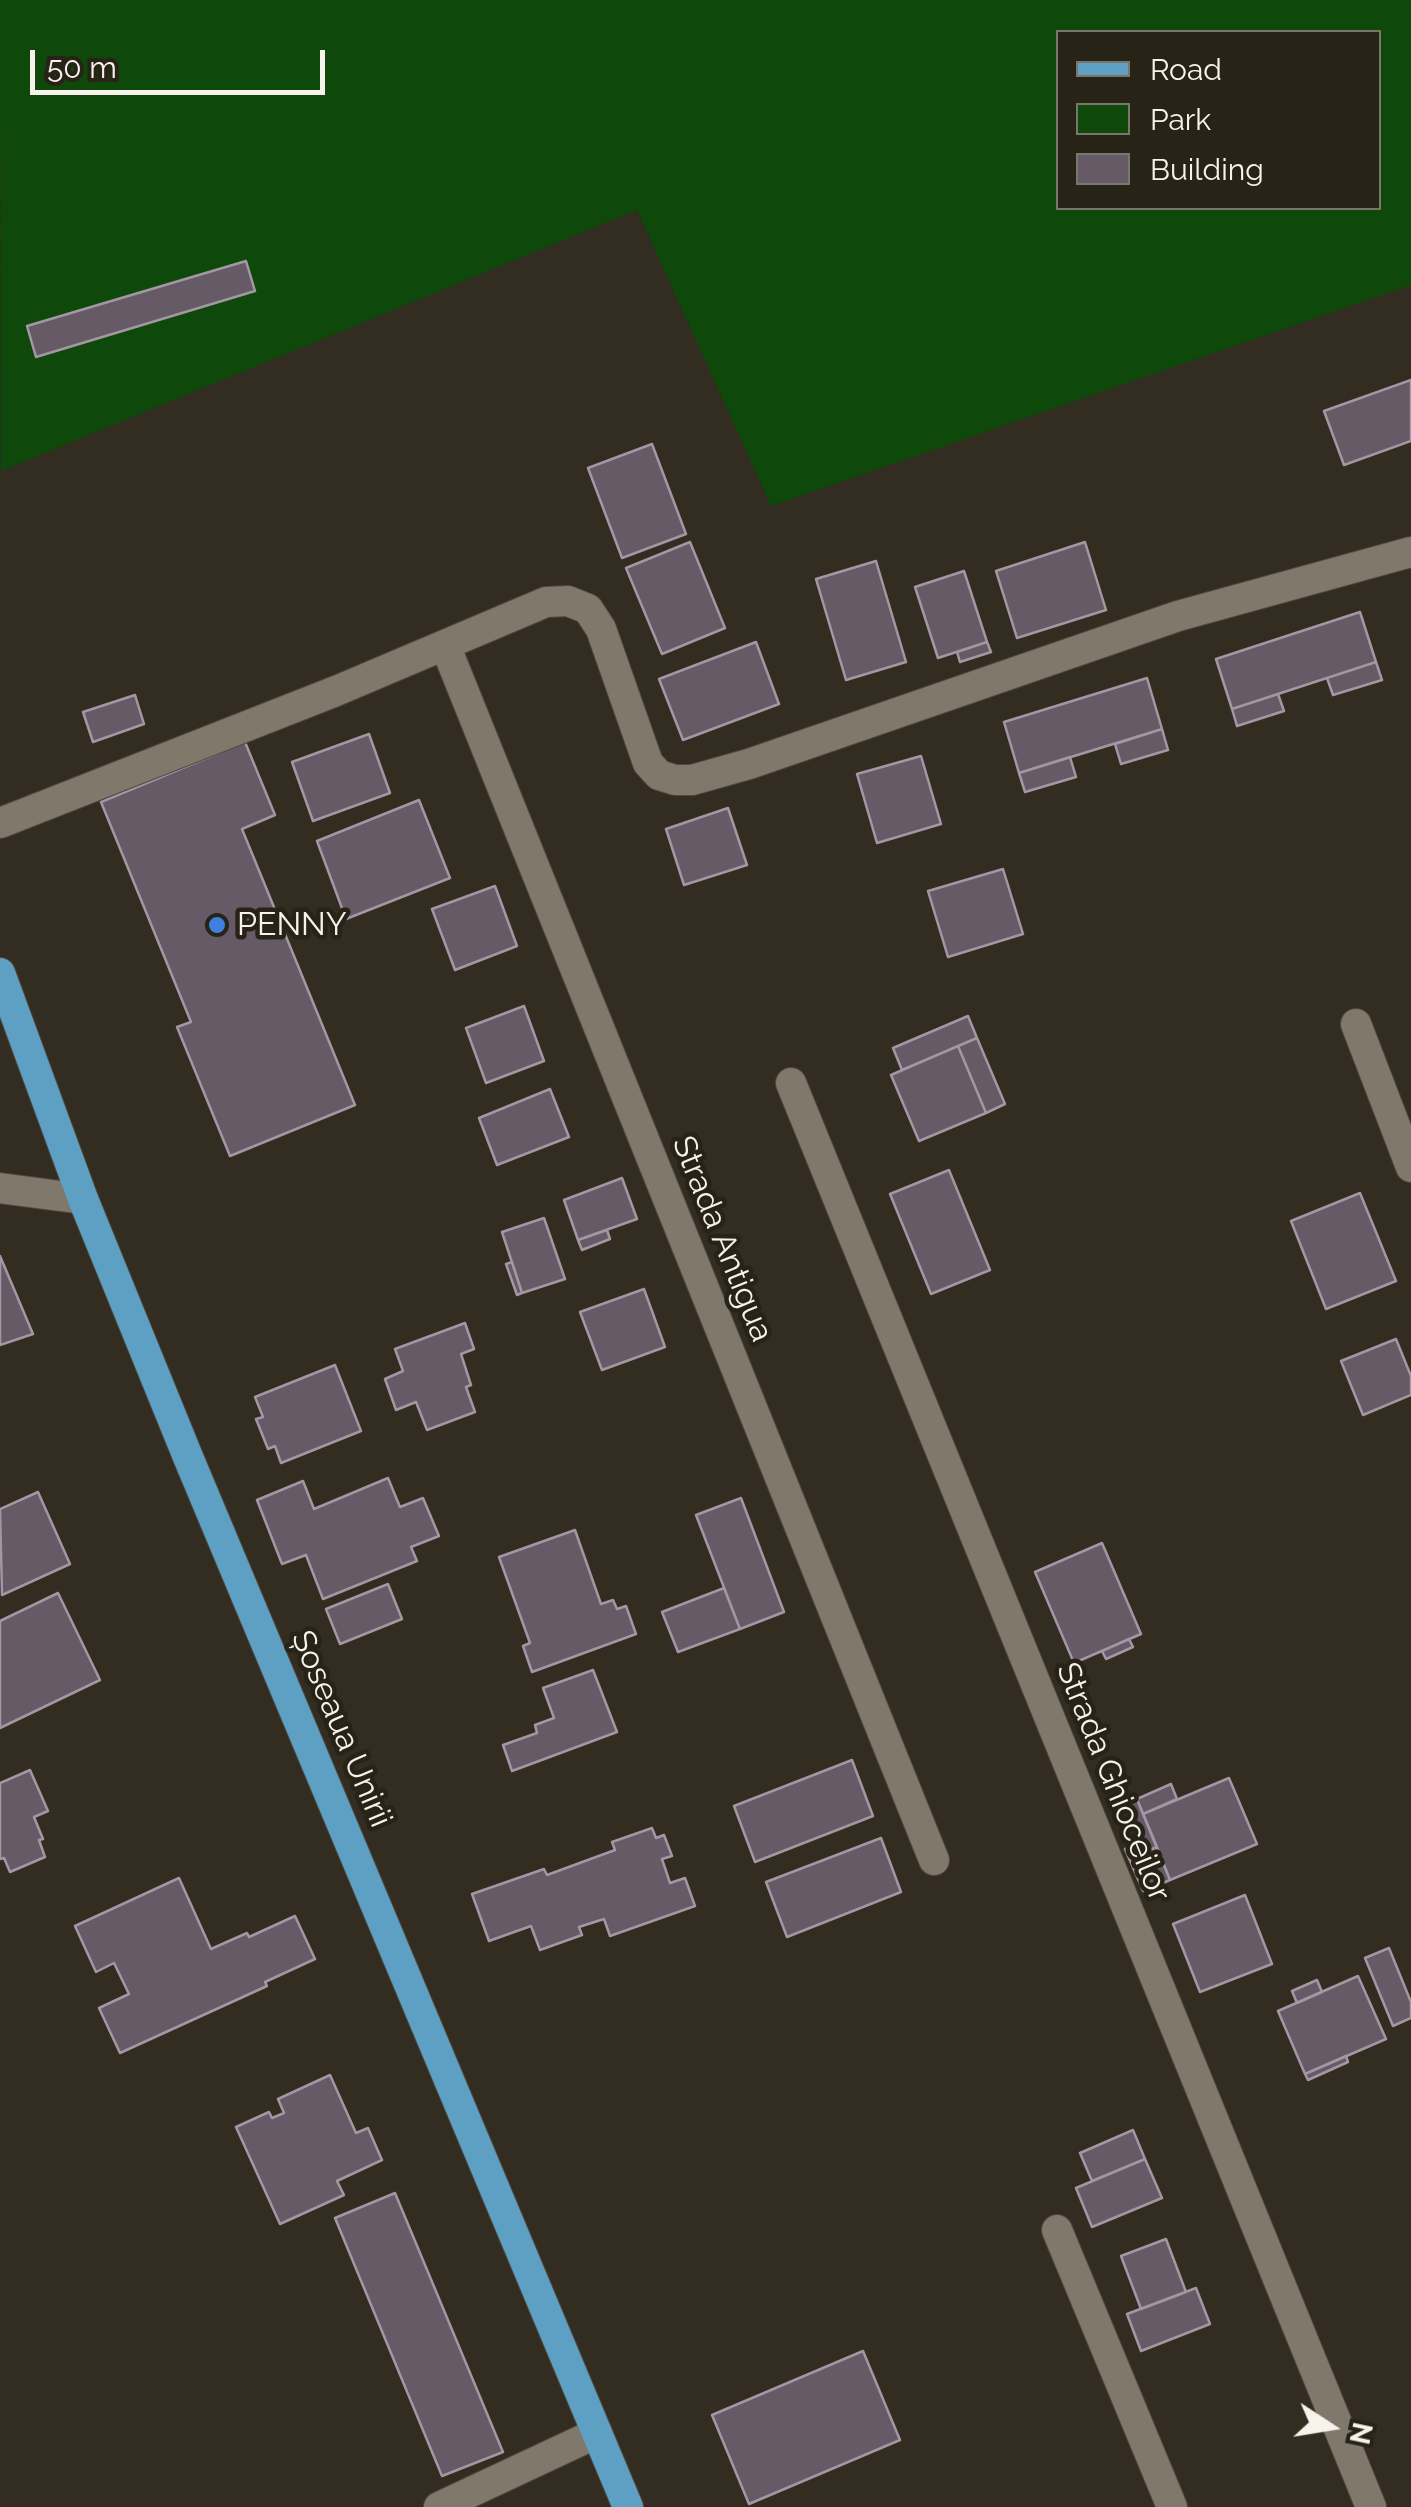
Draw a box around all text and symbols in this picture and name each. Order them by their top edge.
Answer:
scale bar [35,30,330,92]
legend [1056,30,1381,210]
text: 50 m [47,50,117,85]
text: Road [1150,52,1222,87]
text: Park [1150,102,1211,137]
text: Building [1150,152,1264,187]
place label: PENNY [237,906,347,944]
marker: PENNY [206,914,228,936]
street label: Strada Antigua [663,1131,781,1347]
street label: Șoseaua Unirii [282,1625,400,1833]
street label: Strada Ghioceilor [1048,1657,1178,1907]
north arrow [1281,2377,1381,2477]
text: N [1342,2419,1379,2447]

